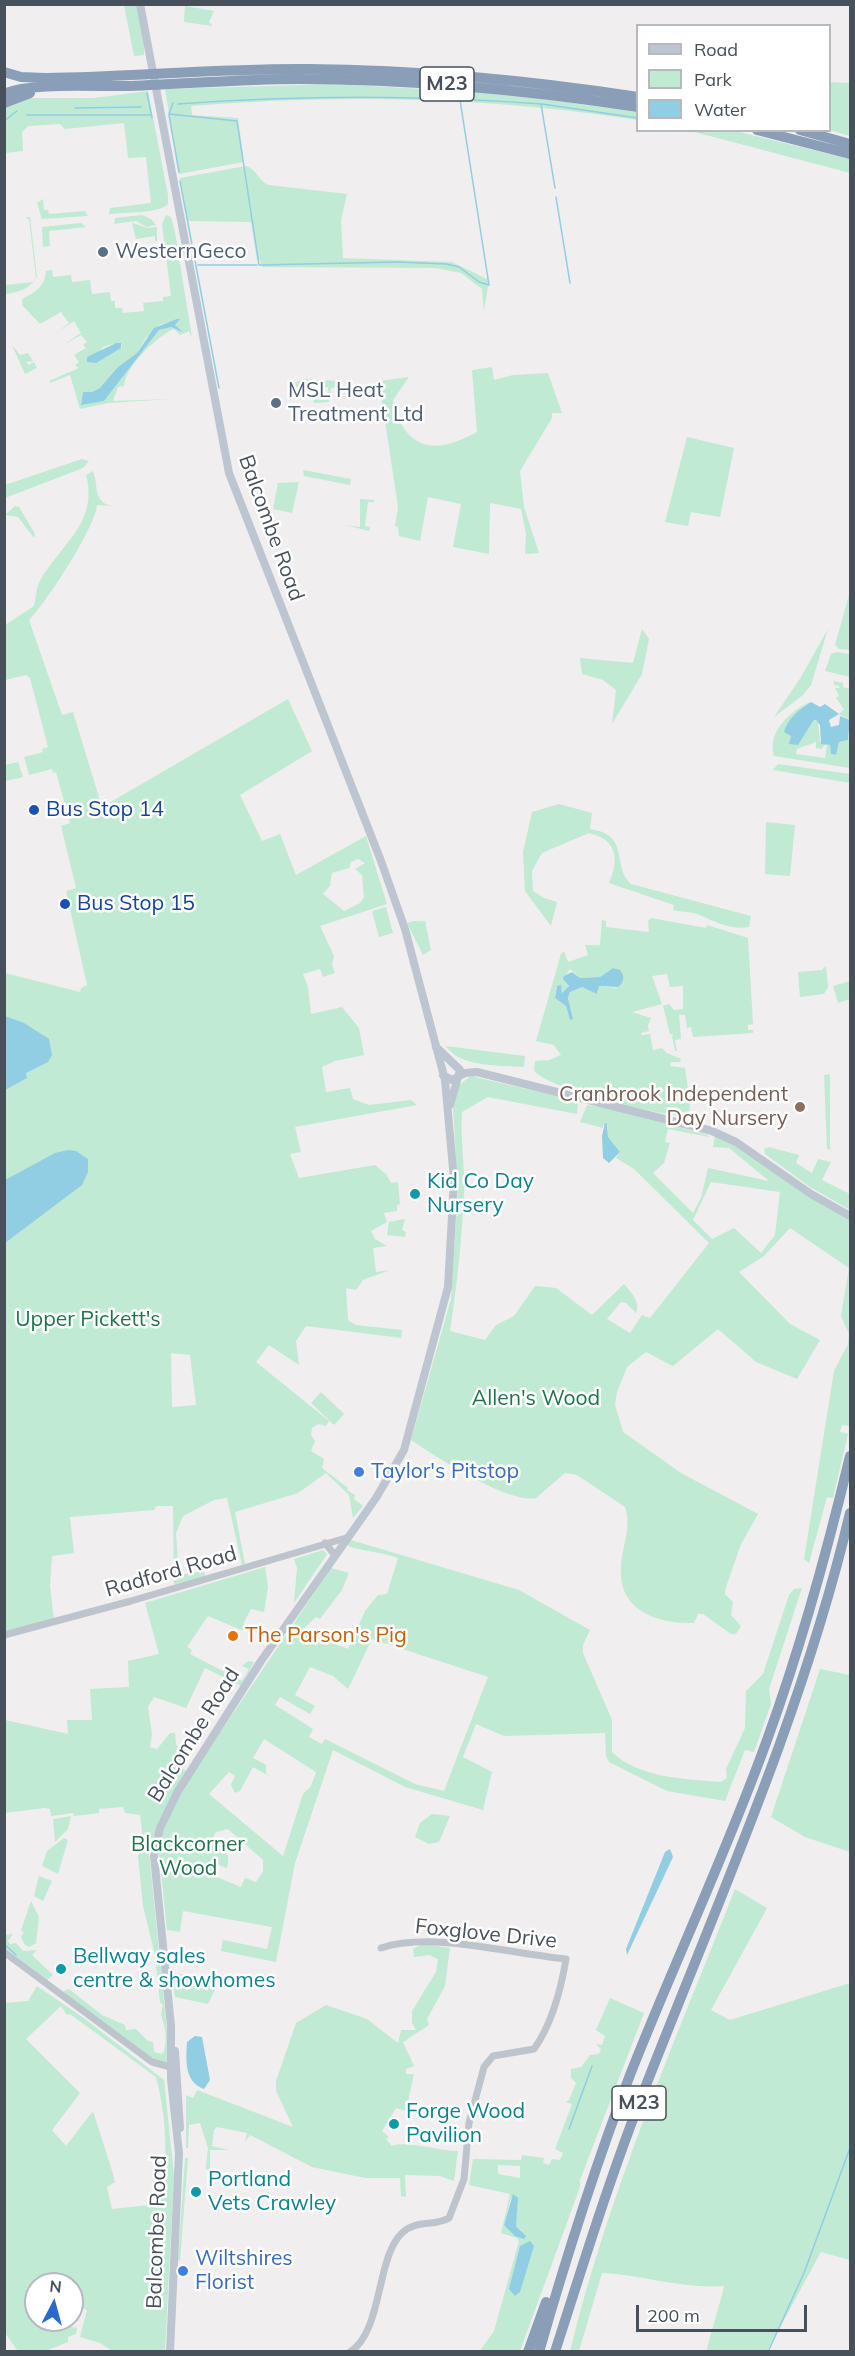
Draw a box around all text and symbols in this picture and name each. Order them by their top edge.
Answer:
legend [636,24,831,132]
text: Road [694,38,738,61]
road number: M23 [420,67,474,101]
text: Park [694,68,732,91]
text: Water [694,98,746,121]
place label: WesternGeco [115,239,246,265]
marker: WesternGeco [96,245,110,259]
place label: MSL Heat Treatment Ltd [288,378,424,428]
marker: MSL Heat Treatment Ltd [269,396,283,410]
street label: Balcombe Road [233,452,309,604]
place label: Bus Stop 14 [46,797,164,823]
marker: Bus Stop 14 [27,803,41,817]
place label: Bus Stop 15 [77,891,195,917]
marker: Bus Stop 15 [58,897,72,911]
place label: Cranbrook Independent Day Nursery [559,1082,788,1132]
marker: Cranbrook Independent Day Nursery [793,1100,807,1114]
place label: Kid Co Day Nursery [427,1169,534,1219]
marker: Kid Co Day Nursery [408,1187,422,1201]
park label: Upper Pickett's [15,1307,161,1333]
park label: Allen's Wood [472,1386,600,1412]
place label: Taylor's Pitstop [371,1459,519,1485]
marker: Taylor's Pitstop [352,1465,366,1479]
street label: Radford Road [102,1541,240,1603]
place label: The Parson's Pig [245,1623,407,1649]
marker: The Parson's Pig [226,1629,240,1643]
street label: Balcombe Road [143,1663,245,1807]
park label: Blackcorner Wood [131,1832,245,1882]
street label: Foxglove Drive [414,1914,558,1954]
place label: Bellway sales centre & showhomes [73,1944,276,1994]
marker: Bellway sales centre & showhomes [54,1962,68,1976]
road number: M23 [612,2086,666,2120]
place label: Forge Wood Pavilion [406,2099,525,2149]
marker: Forge Wood Pavilion [387,2117,401,2131]
street label: Balcombe Road [142,2155,172,2309]
place label: Portland Vets Crawley [208,2167,336,2217]
marker: Portland Vets Crawley [189,2185,203,2199]
place label: Wiltshires Florist [195,2246,293,2296]
marker: Wiltshires Florist [176,2264,190,2278]
north arrow [24,2272,84,2332]
text: N [49,2276,63,2297]
scale bar [639,2293,810,2331]
text: 200 m [647,2304,700,2327]

